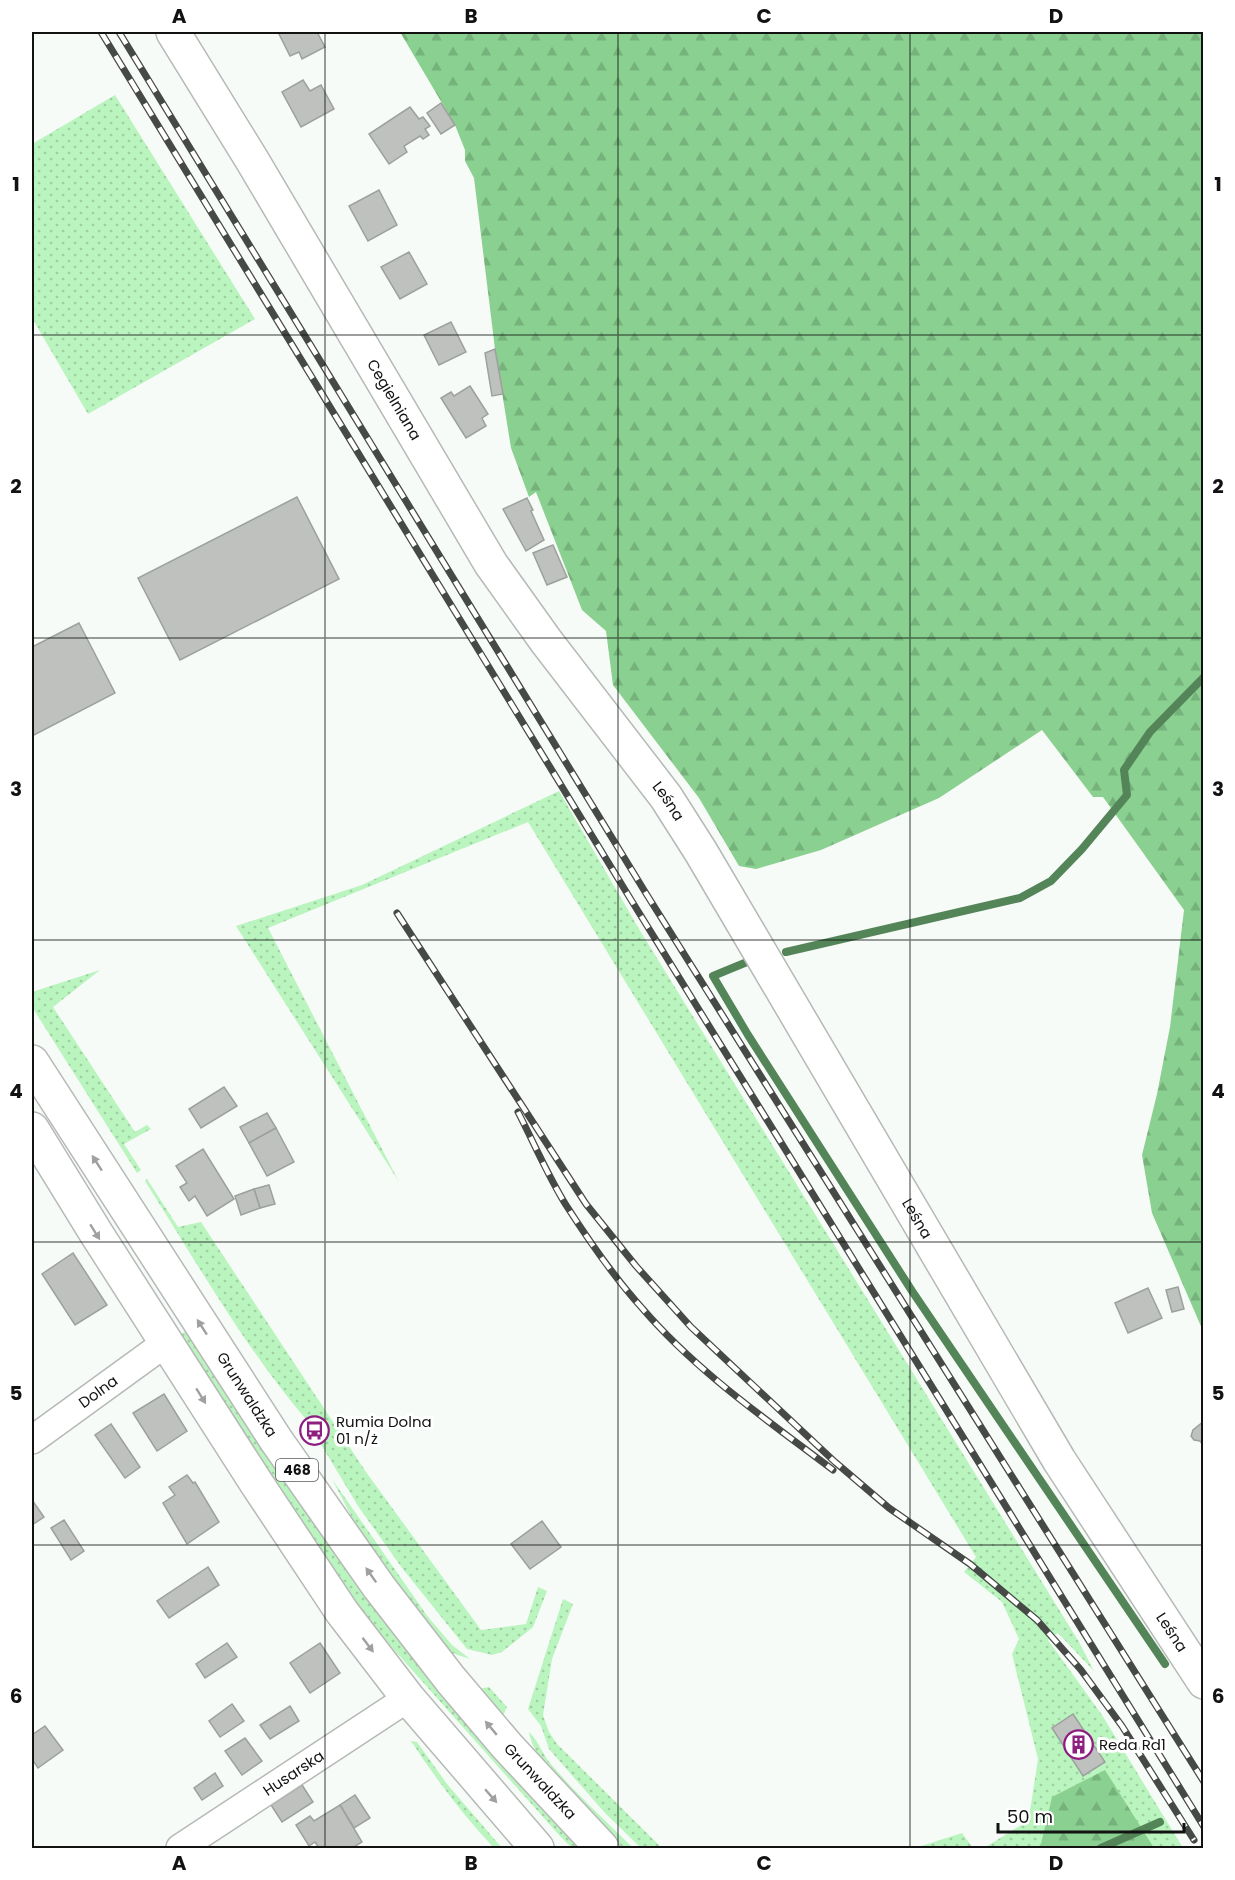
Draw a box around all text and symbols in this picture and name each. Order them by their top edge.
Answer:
text: A [172,2,187,30]
text: B [464,2,478,30]
text: C [756,2,772,30]
text: D [1049,2,1063,30]
text: 1 [12,170,20,198]
text: 1 [1214,170,1222,198]
street label: Cegielniana [362,355,426,444]
text: 2 [10,472,22,500]
text: 2 [1212,472,1224,500]
text: 3 [10,775,22,803]
text: 3 [1212,775,1224,803]
street label: Leśna [648,777,689,825]
text: 4 [9,1077,23,1105]
text: 4 [1211,1077,1225,1105]
one-way arrow [91,1155,102,1171]
street label: Leśna [897,1194,937,1242]
one-way arrow [90,1224,101,1240]
one-way arrow [197,1319,208,1335]
street label: Grunwaldzka [212,1348,282,1441]
street label: Dolna [74,1370,122,1413]
text: 5 [10,1379,23,1407]
text: 5 [1212,1379,1225,1407]
one-way arrow [195,1388,206,1404]
place label: Rumia Dolna 01 n/ż [336,1411,432,1449]
bus stop icon: Rumia Dolna 01 n/ż [299,1415,331,1447]
road number: 468 [276,1459,318,1481]
one-way arrow [365,1568,377,1584]
street label: Leśna [1151,1608,1193,1656]
one-way arrow [361,1638,373,1653]
text: 6 [10,1682,22,1710]
text: 6 [1212,1682,1224,1710]
one-way arrow [485,1720,498,1736]
building icon: Reda Rd1 [1062,1729,1094,1761]
place label: Reda Rd1 [1099,1734,1166,1755]
street label: Grunwaldzka [499,1738,581,1824]
street label: Husarska [259,1745,328,1801]
one-way arrow [484,1788,497,1803]
scale bar [998,1796,1184,1834]
text: 50 m [1007,1804,1053,1829]
text: A [172,1849,187,1877]
text: B [464,1849,478,1877]
text: C [756,1849,772,1877]
text: D [1049,1849,1063,1877]

